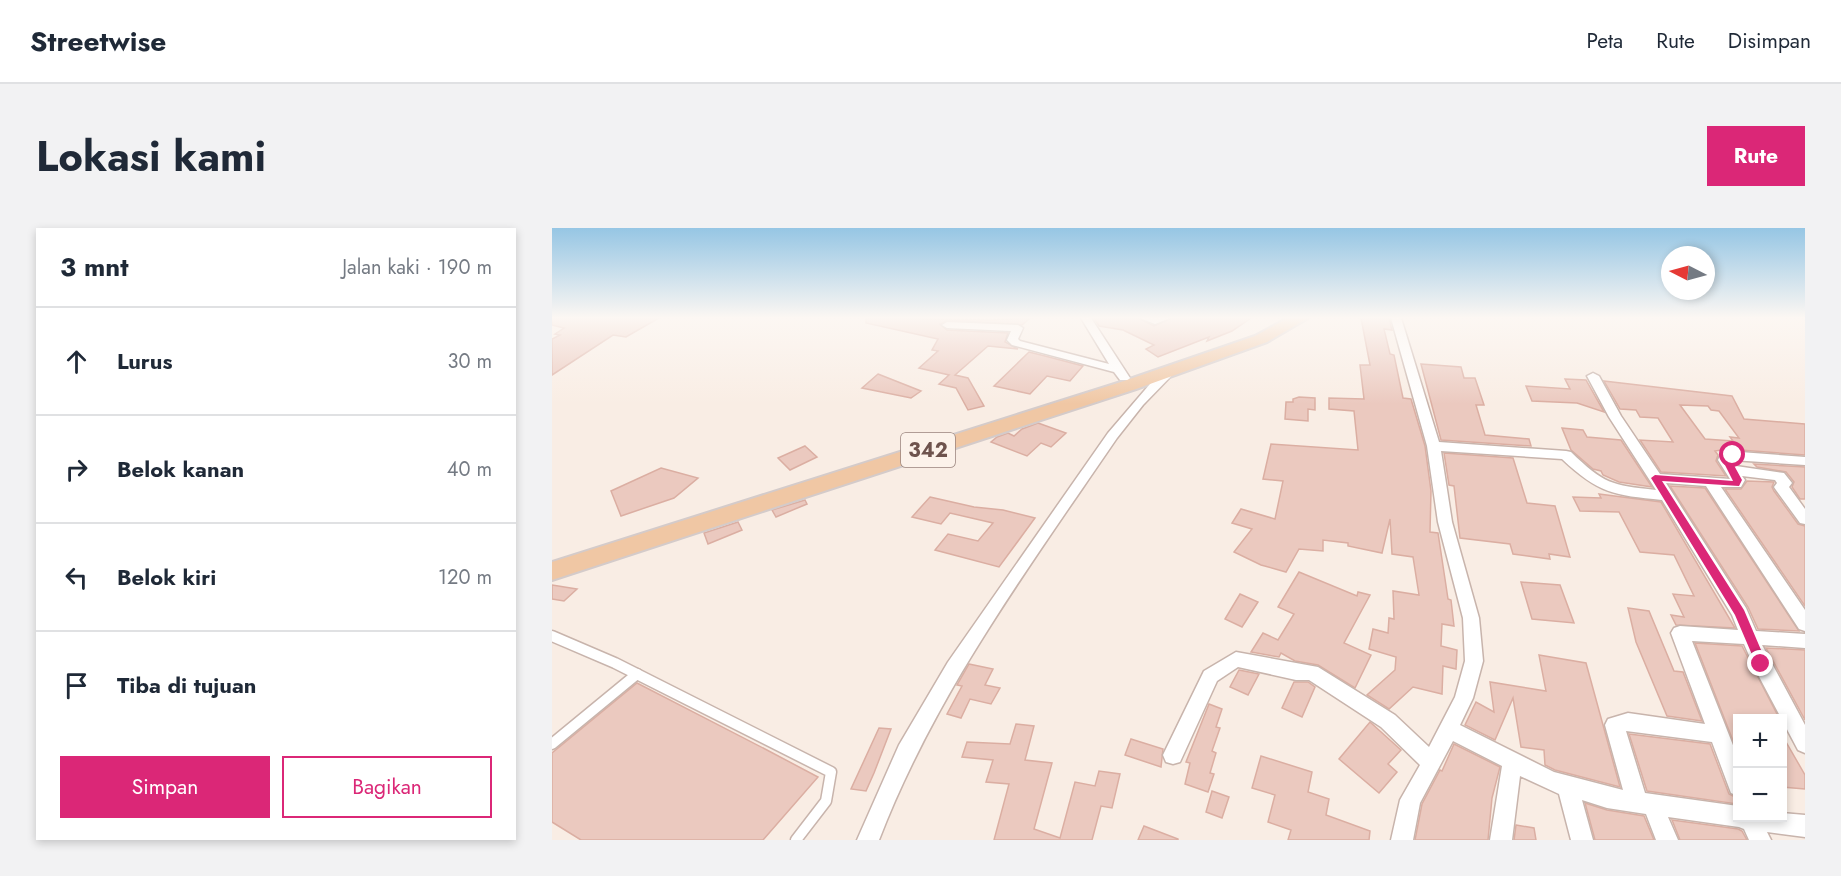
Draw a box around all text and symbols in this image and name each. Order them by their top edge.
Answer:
text: Streetwise [30,21,166,62]
text: Peta [1586,26,1623,56]
text: Rute [1656,26,1695,56]
text: Disimpan [1728,26,1811,56]
text: Lokasi kami [36,126,266,187]
button: Rute [1707,126,1805,186]
north arrow [1661,246,1715,300]
text: 3 mnt [60,248,128,286]
text: Jalan kaki · 190 m [342,253,492,282]
icon: ahead [60,345,93,378]
text: Lurus [117,345,173,377]
text: 30 m [447,347,492,376]
road number: 342 [901,433,955,467]
route start [1719,441,1745,467]
icon: right [60,453,93,486]
text: Belok kanan [117,453,244,485]
text: 40 m [447,455,492,484]
icon: left [60,561,93,594]
text: Belok kiri [117,561,216,593]
text: 120 m [438,563,492,592]
route end [1747,650,1773,676]
icon: arrive [60,669,93,702]
text: Tiba di tujuan [117,669,256,701]
map controls [1733,714,1787,822]
button: + [1733,714,1787,768]
button: Simpan [60,756,270,818]
button: Bagikan [282,756,492,818]
button: − [1733,768,1787,822]

